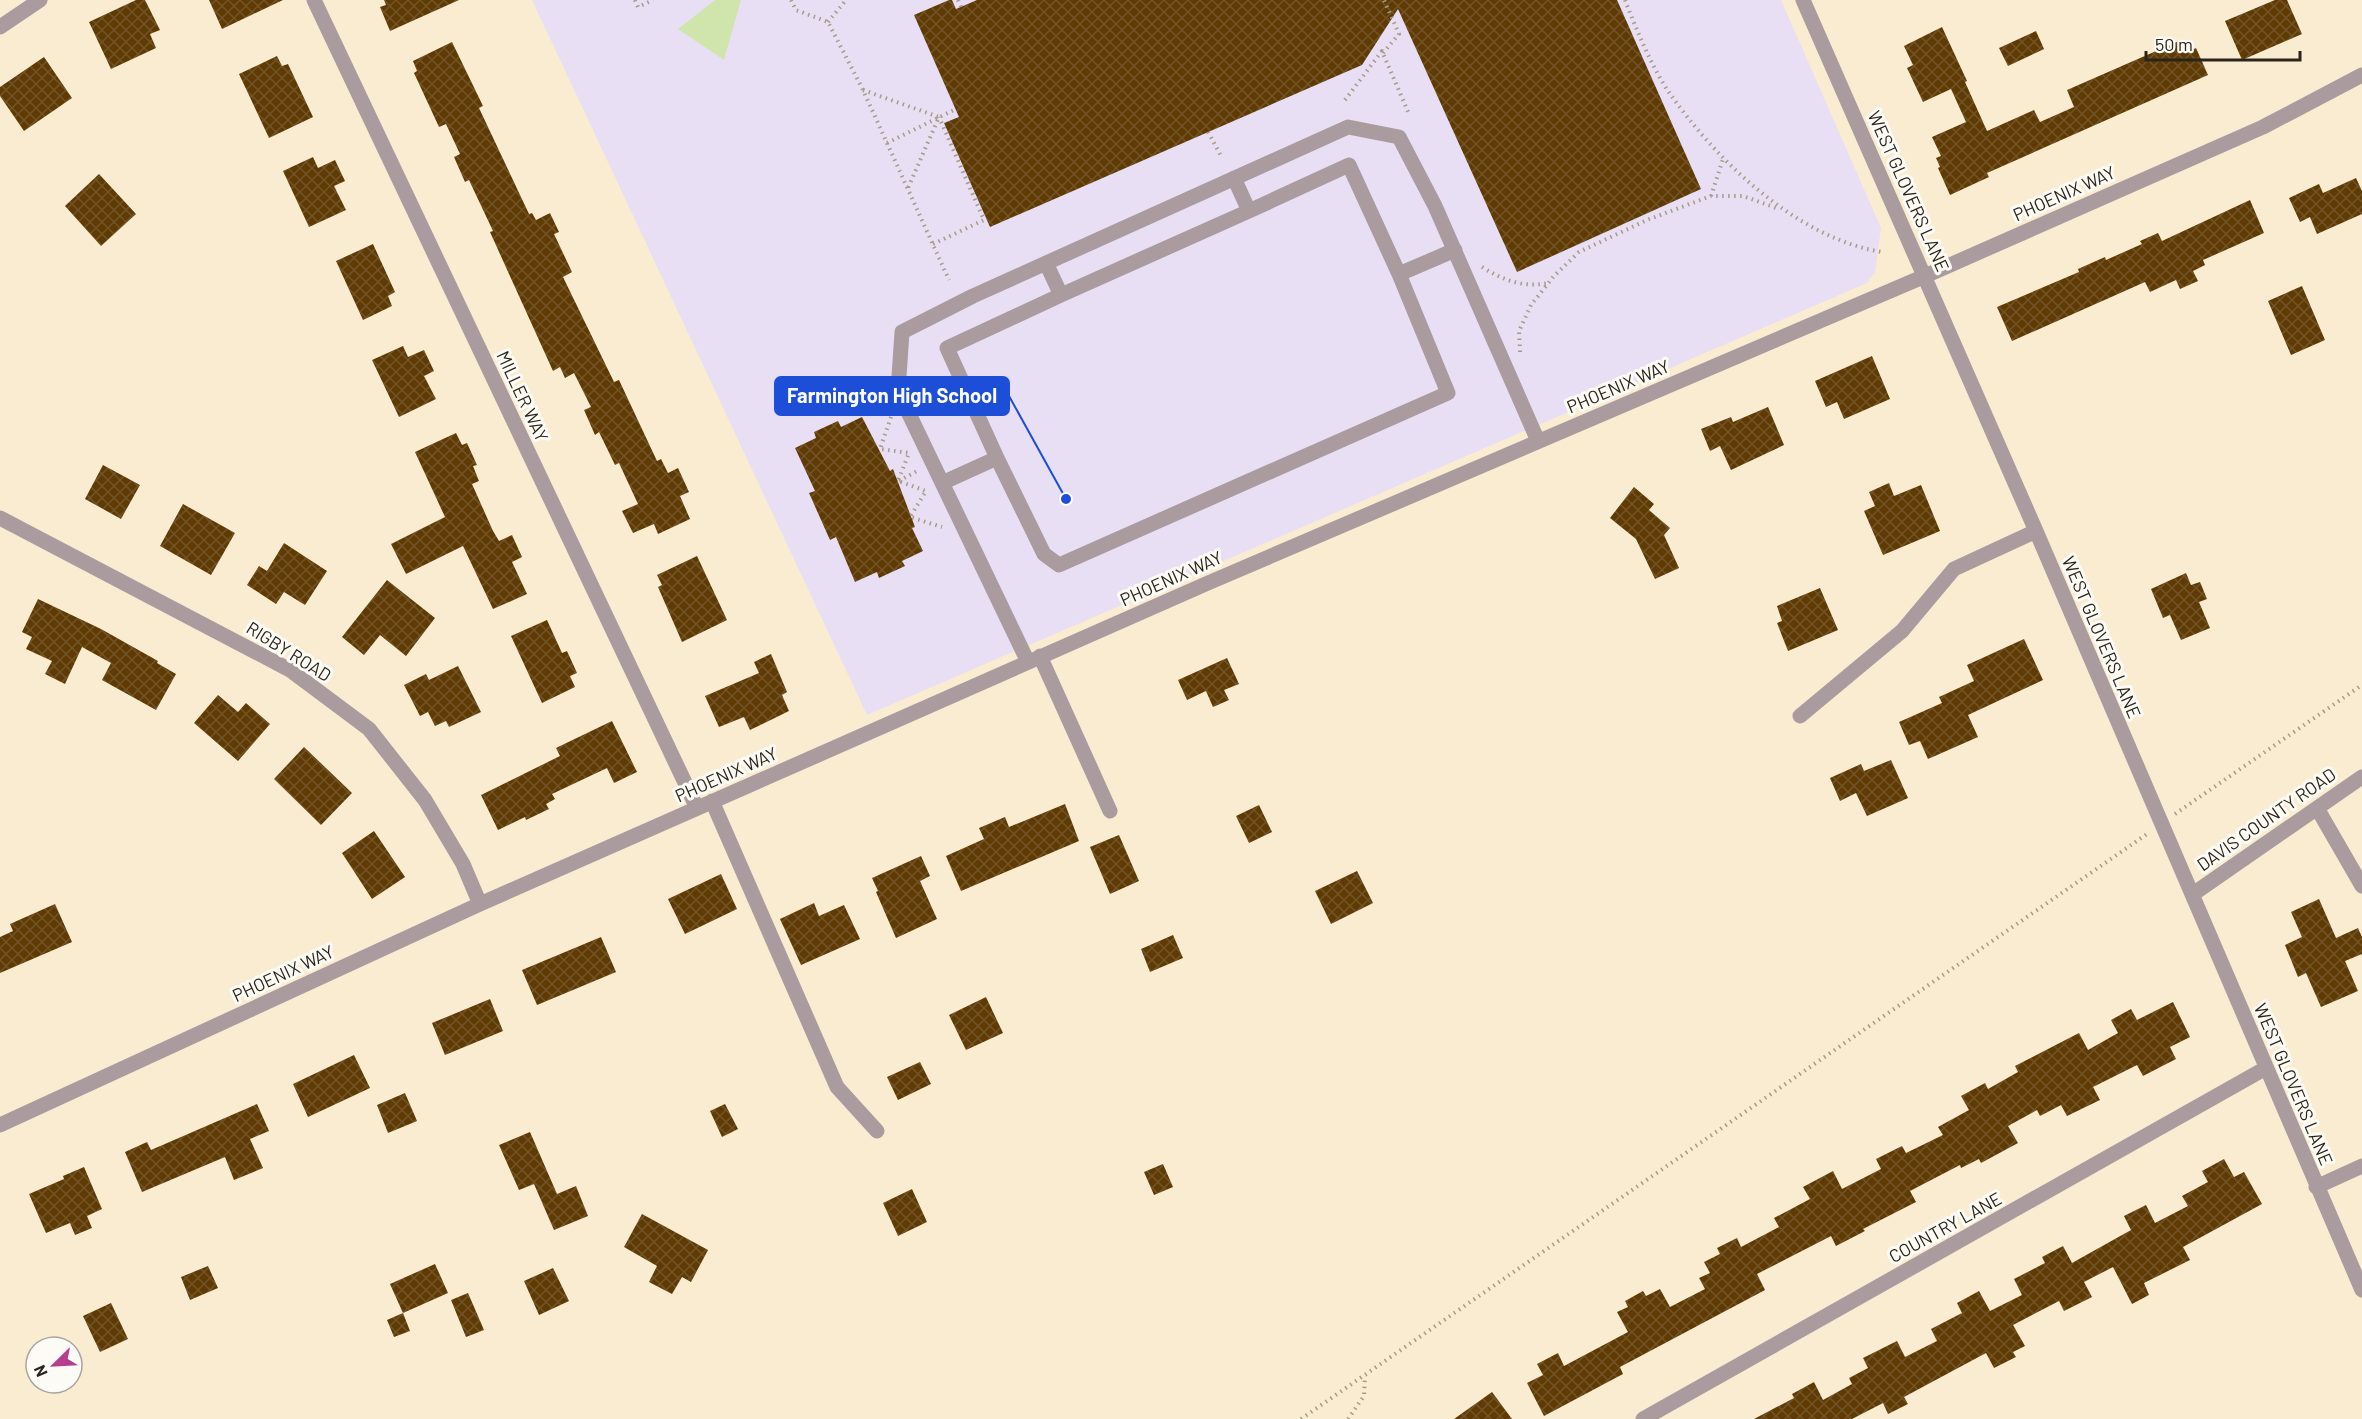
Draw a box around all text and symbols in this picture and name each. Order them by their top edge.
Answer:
scale bar [2146,24,2300,62]
text: 50 m [2155,33,2193,55]
street label: WEST GLOVERS LANE [1864,107,1954,275]
street label: PHOENIX WAY [2010,161,2118,225]
street label: MILLER WAY [492,347,554,445]
street label: PHOENIX WAY [1563,354,1673,418]
callout: Farmington High School [775,377,1009,415]
text: Farmington High School [787,383,997,407]
street label: PHOENIX WAY [1117,546,1225,610]
street label: WEST GLOVERS LANE [2058,553,2146,721]
street label: RIGBY ROAD [243,616,335,686]
street label: PHOENIX WAY [672,742,780,806]
street label: DAVIS COUNTY ROAD [2192,763,2340,875]
street label: PHOENIX WAY [229,940,337,1006]
street label: WEST GLOVERS LANE [2250,1000,2338,1168]
street label: COUNTRY LANE [1885,1187,2005,1267]
north arrow [24,1335,84,1395]
text: N [29,1363,51,1380]

